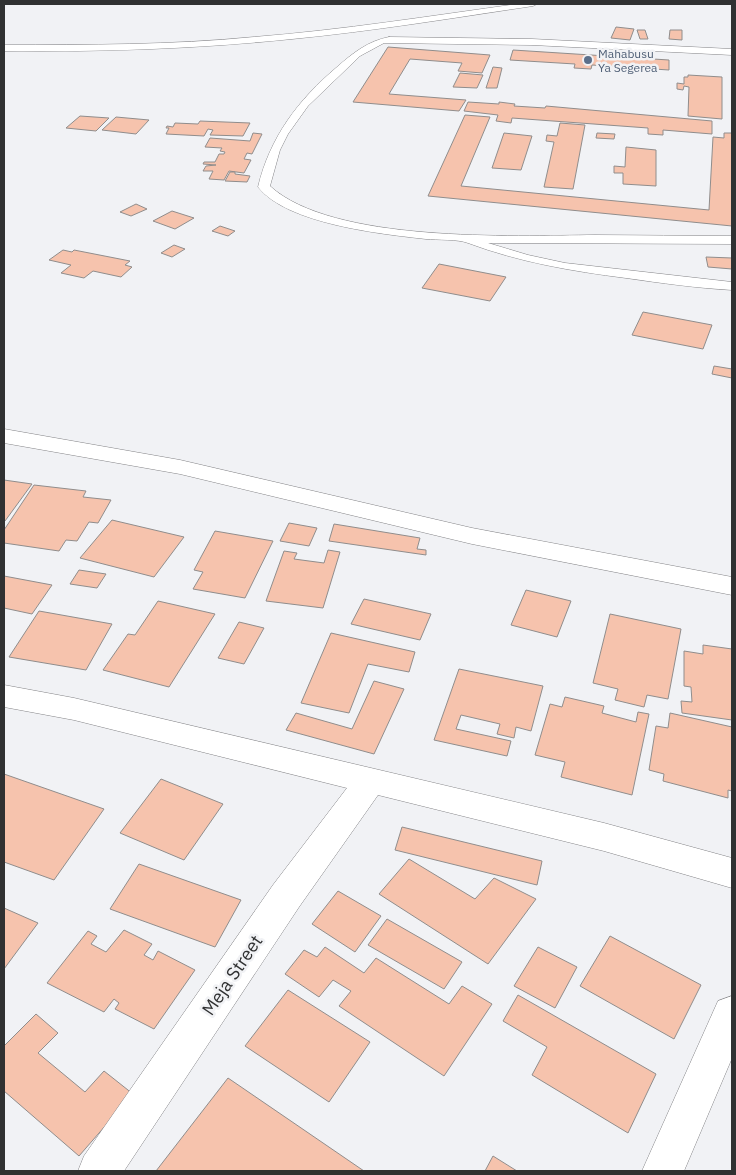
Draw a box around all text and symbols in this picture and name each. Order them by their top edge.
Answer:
place label: Mahabusu Ya Segerea [598,46,658,75]
marker: Mahabusu Ya Segerea [582,54,594,66]
street label: Meja Street [197,930,267,1020]

